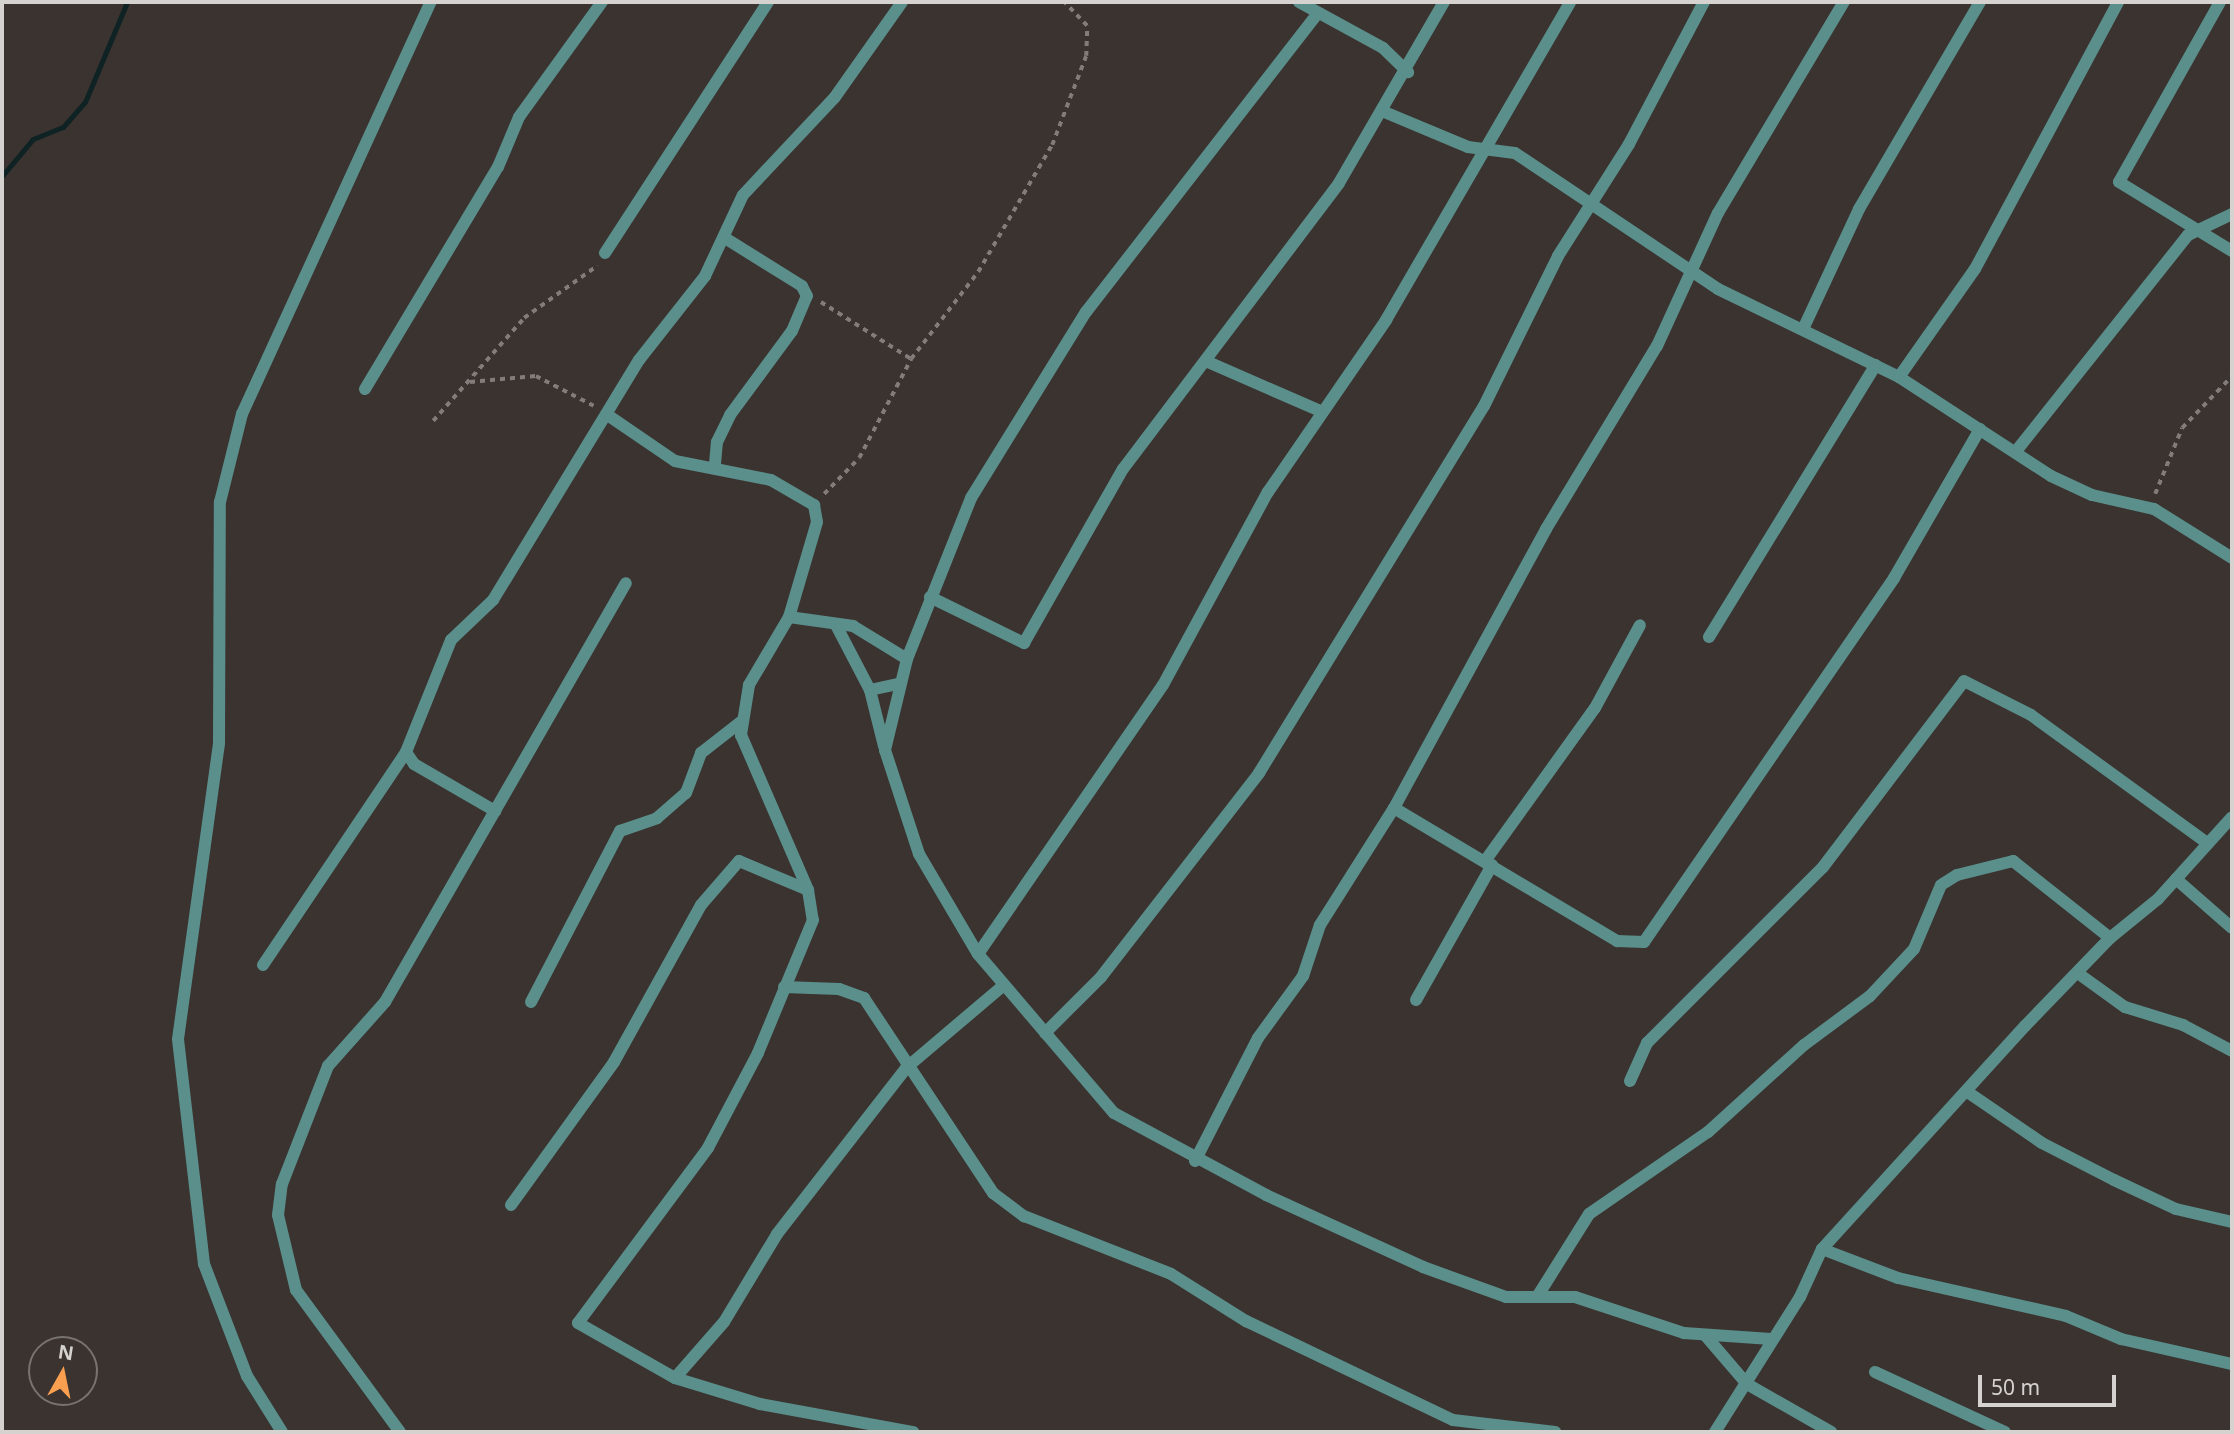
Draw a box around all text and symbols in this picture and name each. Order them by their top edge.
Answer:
north arrow [28,1336,98,1406]
text: N [56,1338,76,1366]
scale bar [1982,1360,2120,1404]
text: 50 m [1991,1373,2040,1401]

